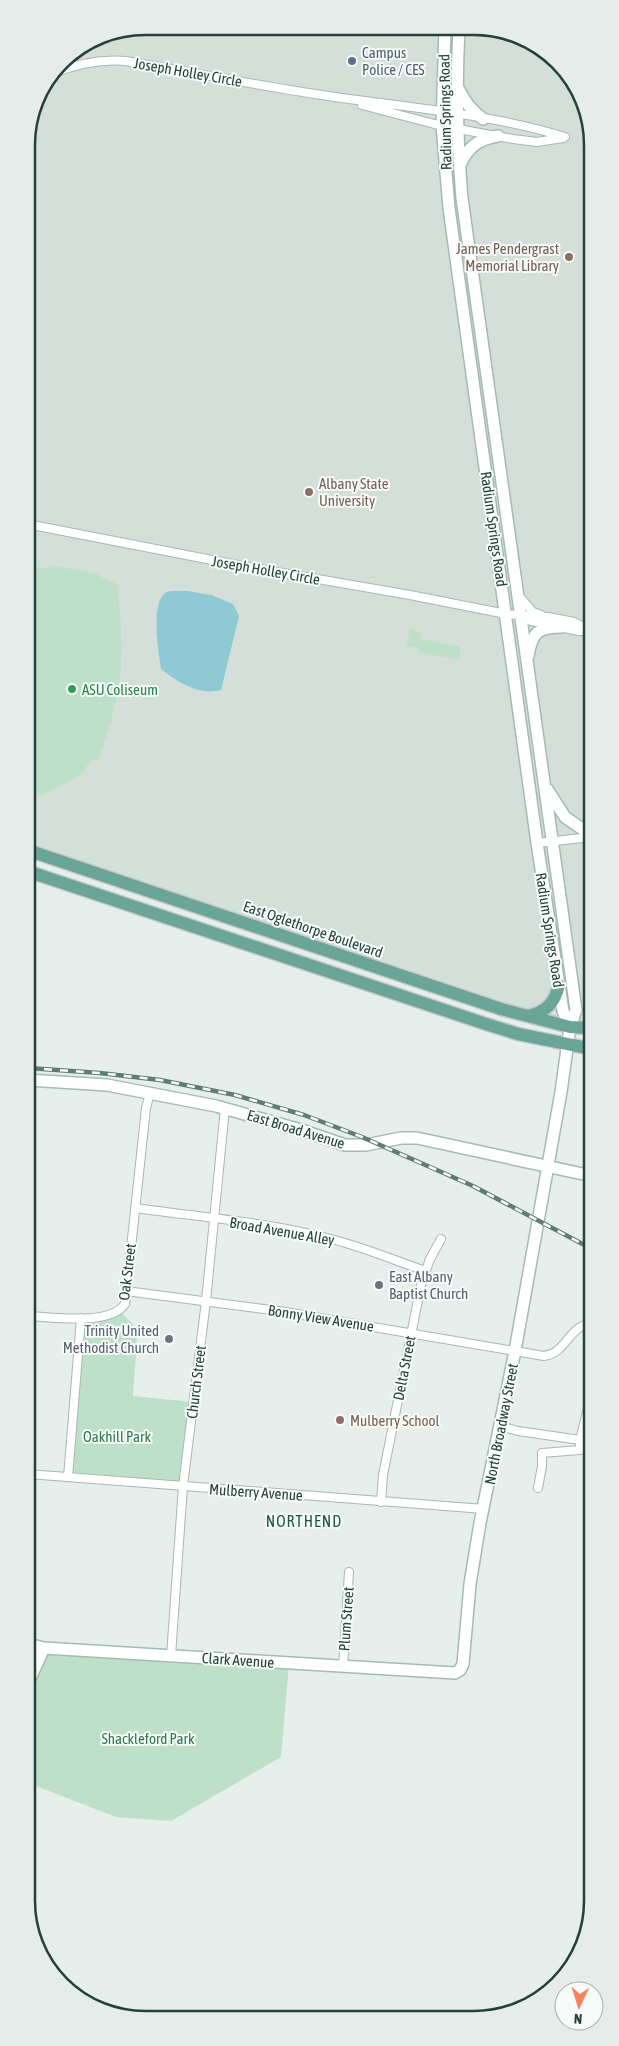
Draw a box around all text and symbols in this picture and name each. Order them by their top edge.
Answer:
place label: Campus Police / CES [362,44,425,78]
street label: Joseph Holley Circle [133,54,244,90]
street label: Radium Springs Road [435,54,455,170]
marker: Campus Police / CES [346,55,358,67]
place label: James Pendergrast Memorial Library [456,240,559,274]
marker: James Pendergrast Memorial Library [563,251,575,263]
street label: Radium Springs Road [478,470,510,588]
place label: Albany State University [319,475,389,509]
marker: Albany State University [303,486,315,498]
street label: Joseph Holley Circle [211,552,322,588]
place label: ASU Coliseum [82,681,158,698]
marker: ASU Coliseum [66,683,78,695]
street label: Radium Springs Road [533,871,567,989]
street label: East Oglethorpe Boulevard [241,897,385,961]
street label: East Broad Avenue [245,1106,347,1152]
street label: Broad Avenue Alley [228,1213,336,1249]
street label: Oak Street [115,1243,139,1301]
place label: East Albany Baptist Church [389,1268,468,1302]
marker: East Albany Baptist Church [373,1279,385,1291]
street label: Bonny View Avenue [267,1301,375,1335]
place label: Trinity United Methodist Church [63,1322,159,1356]
marker: Trinity United Methodist Church [163,1333,175,1345]
street label: Delta Street [389,1334,419,1402]
street label: Church Street [183,1344,209,1420]
street label: North Broadway Street [481,1362,521,1486]
place label: Mulberry School [350,1412,440,1429]
marker: Mulberry School [334,1414,346,1426]
park label: Oakhill Park [83,1428,151,1445]
street label: Mulberry Avenue [209,1480,304,1504]
district label: NORTHEND [266,1512,342,1530]
street label: Plum Street [335,1586,357,1652]
street label: Clark Avenue [201,1649,275,1671]
park label: Shackleford Park [101,1730,195,1747]
north arrow [554,1981,604,2031]
text: N [573,2011,583,2027]

